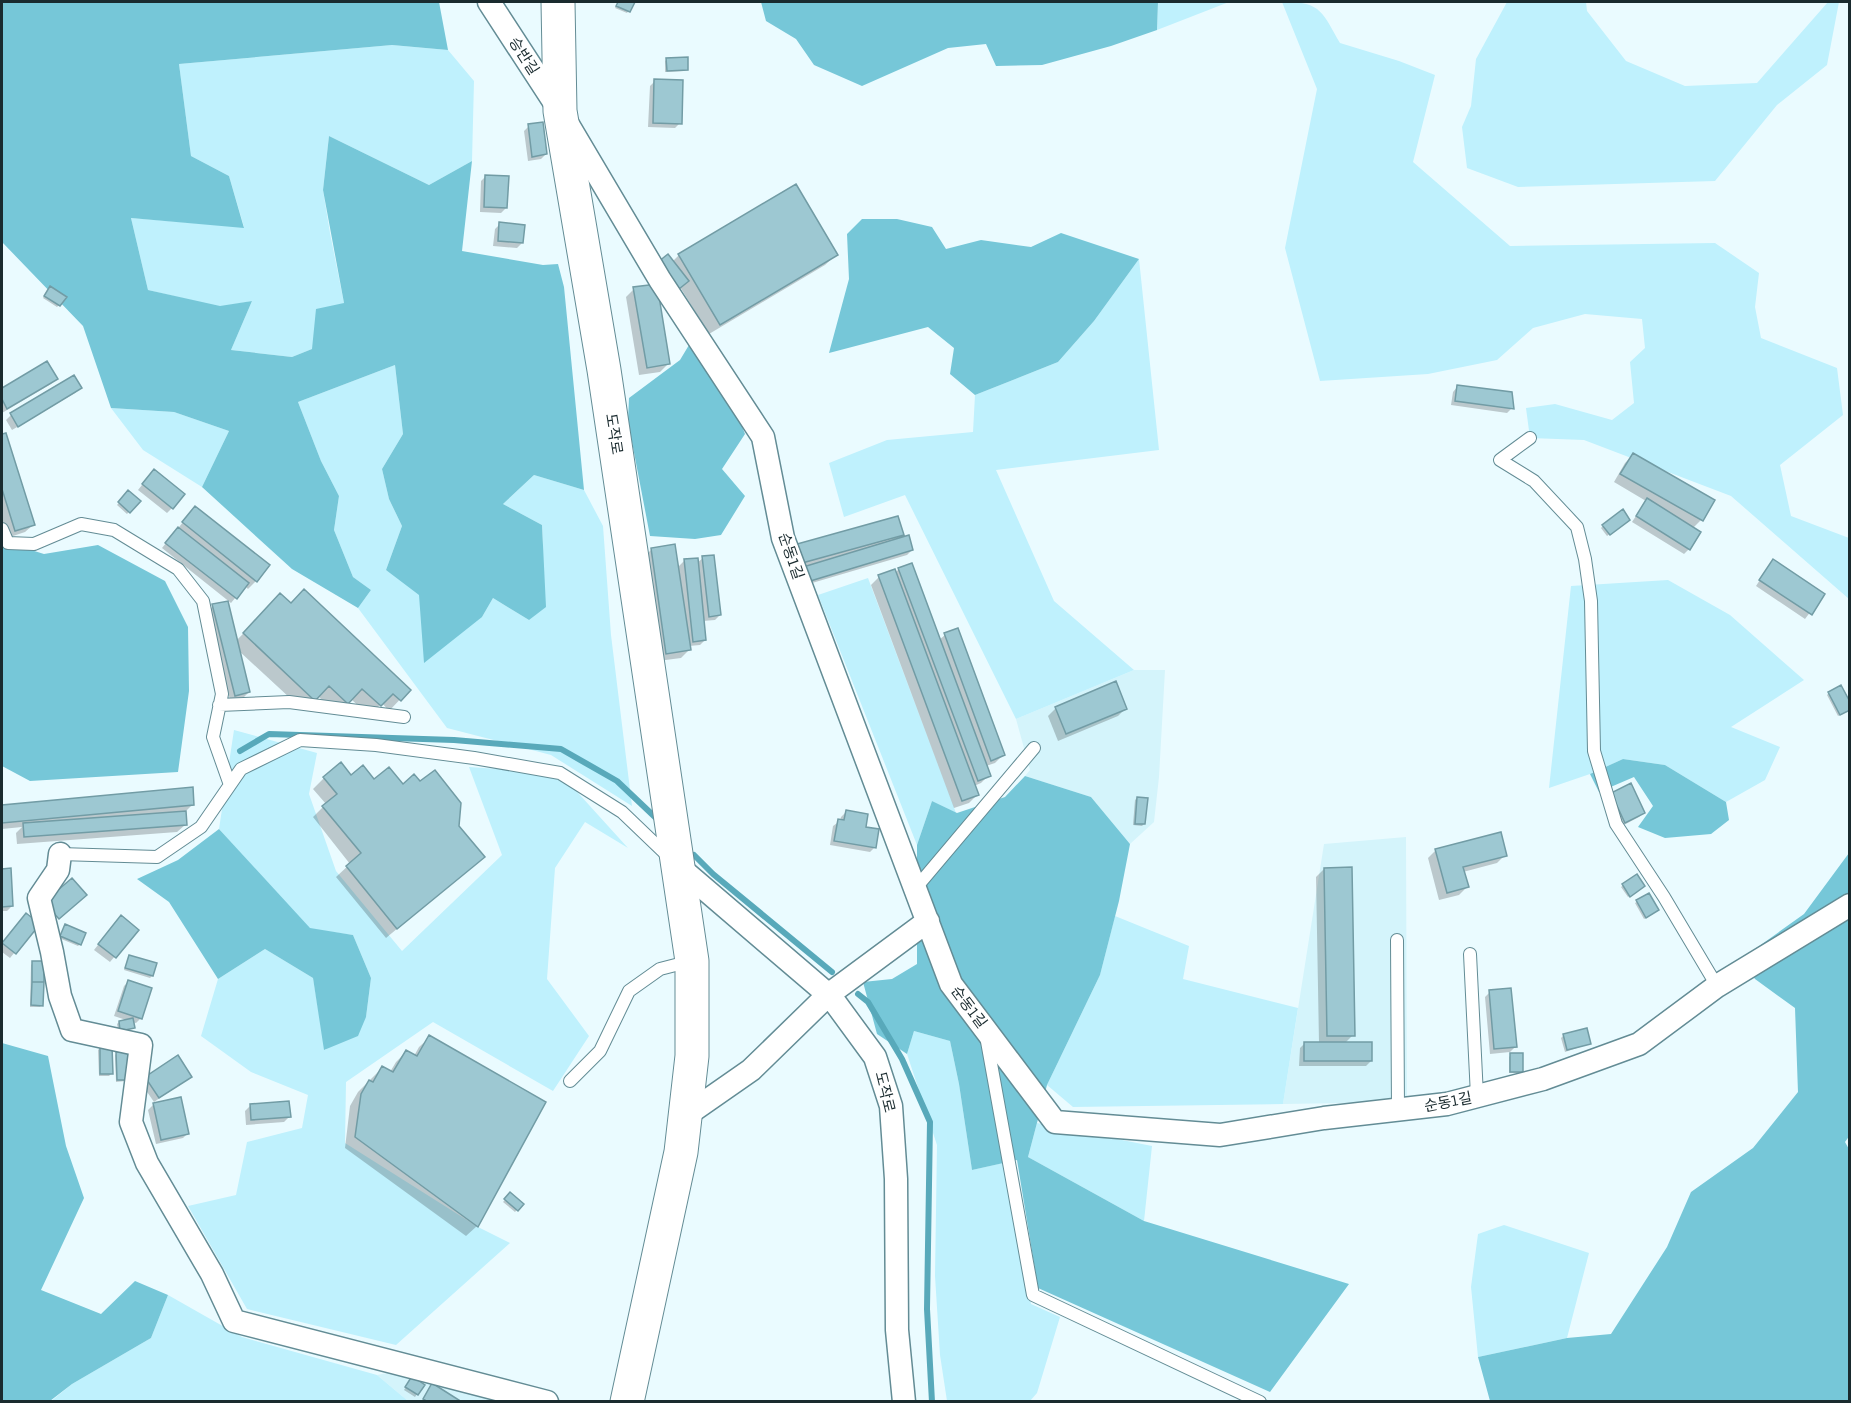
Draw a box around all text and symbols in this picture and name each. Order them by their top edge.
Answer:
street label: 승반길 [506,34,543,78]
street label: 도작로 [603,412,626,456]
street label: 순동1길 [776,530,807,582]
street label: 순동1길 [948,982,991,1031]
street label: 도작로 [872,1070,899,1114]
street label: 순동1길 [1423,1089,1473,1114]

